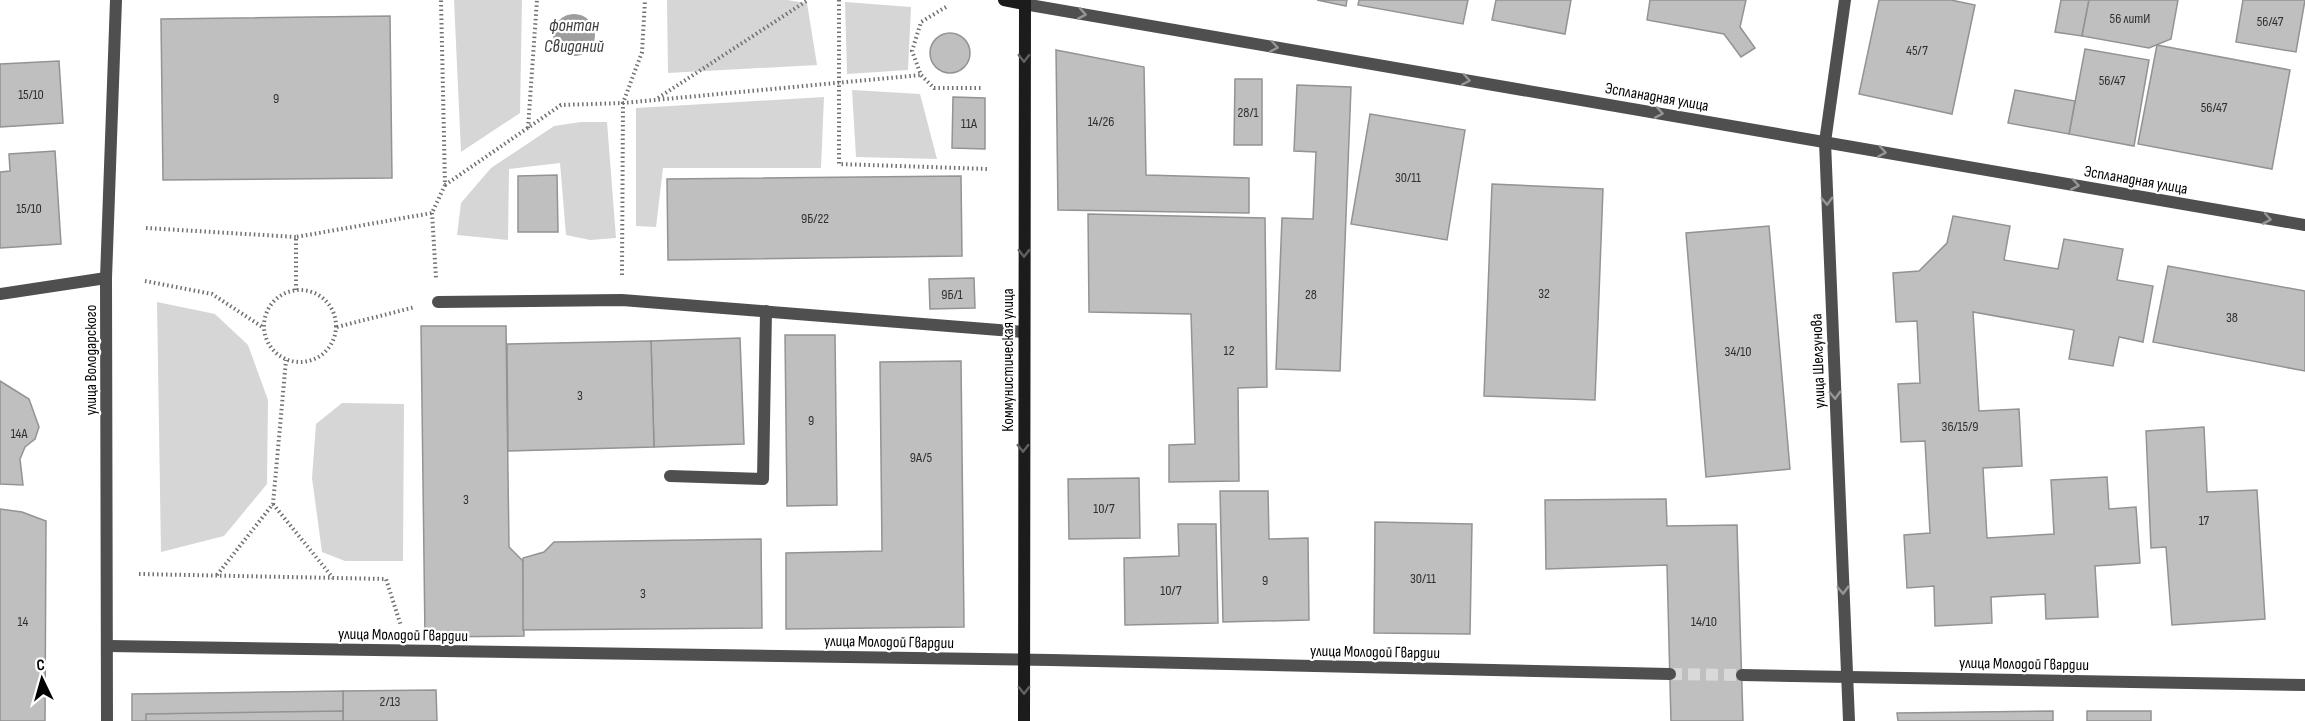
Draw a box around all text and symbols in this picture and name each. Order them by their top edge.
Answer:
one-way arrow [1077,7,1087,20]
house number: 56 литИ [2110,10,2150,27]
house number: 56/47 [2257,13,2284,30]
water label: фонтан Свиданий [544,15,605,57]
one-way arrow [1269,40,1279,53]
house number: 45/7 [1906,42,1928,59]
one-way arrow [1018,54,1030,63]
house number: 56/47 [2099,72,2126,89]
one-way arrow [1461,73,1471,86]
street label: Эспланадная улица [1603,79,1710,116]
house number: 15/10 [18,86,44,103]
house number: 9 [273,90,279,107]
house number: 56/47 [2201,99,2228,116]
house number: 28/1 [1238,104,1259,121]
one-way arrow [1654,107,1663,119]
house number: 14/26 [1088,113,1114,130]
house number: 11А [961,115,978,132]
one-way arrow [1877,145,1887,158]
street label: Эспланадная улица [2082,162,2189,199]
house number: 30/11 [1395,169,1421,186]
one-way arrow [2070,179,2079,191]
one-way arrow [1821,196,1834,205]
house number: 15/10 [16,200,42,217]
house number: 9Б/22 [801,210,829,227]
one-way arrow [2261,212,2271,225]
one-way arrow [1018,249,1030,258]
house number: 32 [1538,285,1550,302]
house number: 9Б/1 [941,286,963,303]
house number: 28 [1305,286,1317,303]
street label: Коммунистическая улица [999,288,1018,432]
street label: улица Володарского [82,305,101,415]
house number: 38 [2226,309,2238,326]
street label: улица Шелгунова [1807,313,1830,409]
house number: 12 [1224,342,1235,359]
house number: 34/10 [1725,343,1751,360]
house number: 3 [577,387,583,404]
one-way arrow [1829,391,1842,400]
house number: 9 [808,412,814,429]
house number: 36/15/9 [1942,418,1978,435]
house number: 14А [11,425,28,442]
one-way arrow [1017,444,1029,453]
house number: 9А/5 [910,449,933,466]
house number: 3 [463,491,469,508]
house number: 10/7 [1093,500,1115,517]
house number: 17 [2199,512,2210,529]
house number: 30/11 [1410,570,1436,587]
house number: 9 [1262,572,1268,589]
house number: 10/7 [1160,582,1182,599]
house number: 3 [640,585,646,602]
one-way arrow [1837,586,1850,595]
house number: 14 [18,613,29,630]
house number: 14/10 [1691,613,1717,630]
street label: улица Молодой Гвардии [338,625,468,646]
street label: улица Молодой Гвардии [824,632,954,653]
street label: улица Молодой Гвардии [1310,642,1440,663]
north arrow [12,649,72,709]
street label: улица Молодой Гвардии [1959,654,2089,675]
text: С [36,656,46,675]
one-way arrow [1017,686,1030,695]
house number: 2/13 [380,693,401,710]

